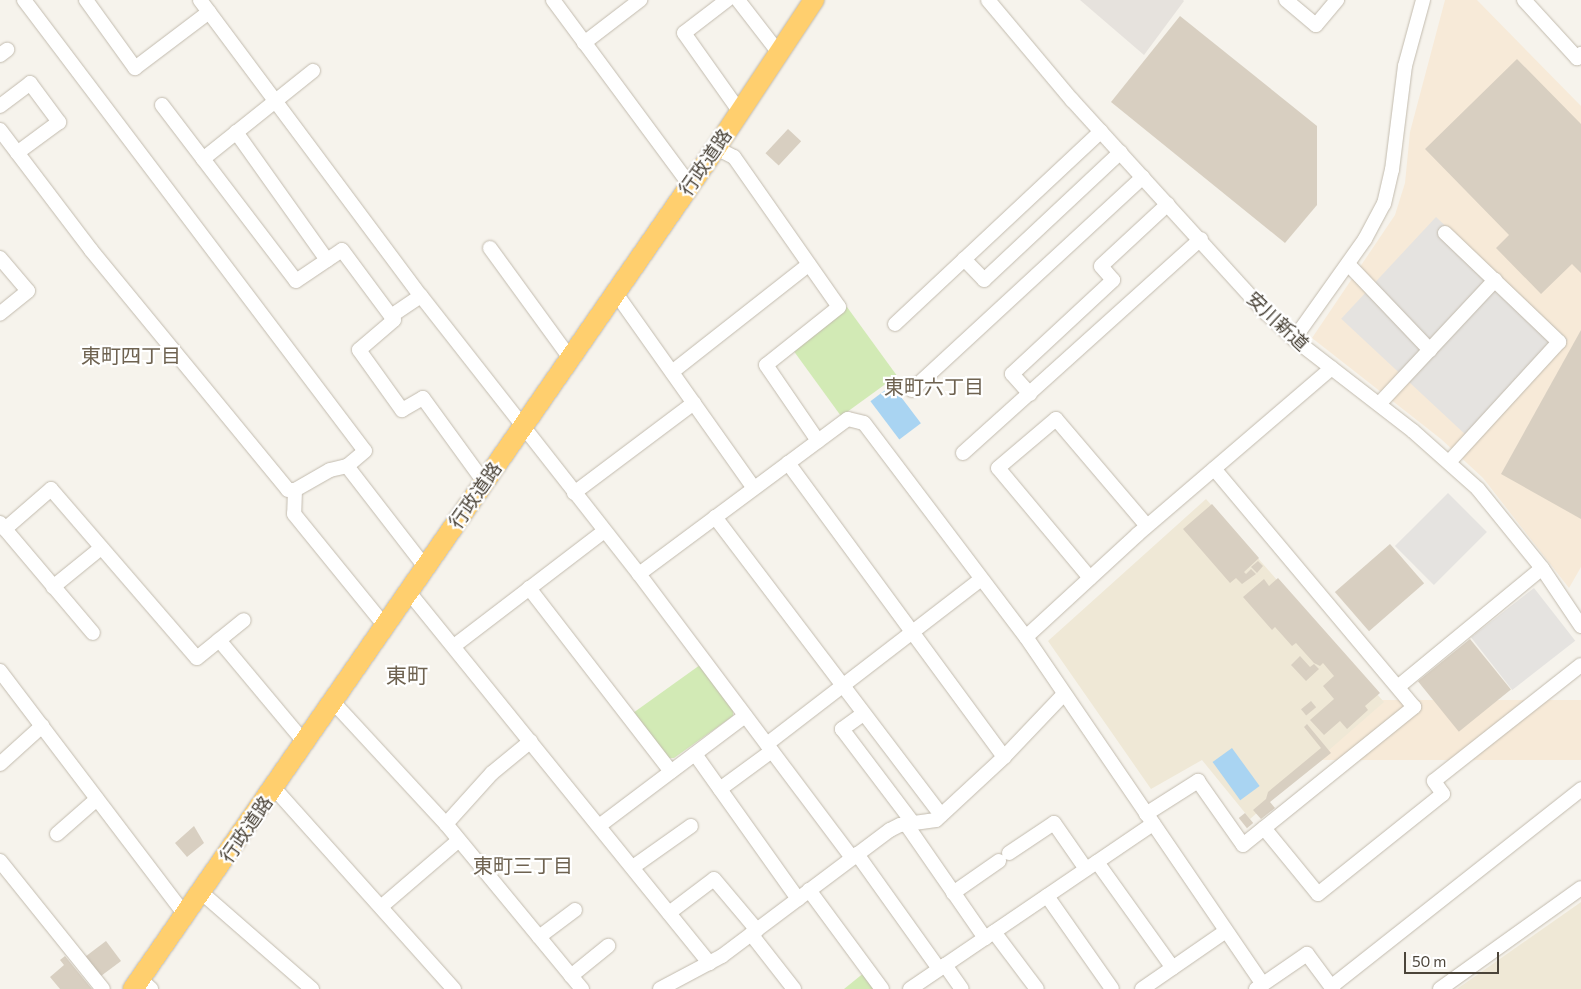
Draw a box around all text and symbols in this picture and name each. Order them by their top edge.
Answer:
street label: 行政道路 [674,124,736,200]
street label: 安川新道 [1242,287,1314,355]
district label: 東町四丁目 [81,343,181,367]
district label: 東町六丁目 [884,374,984,398]
street label: 行政道路 [444,457,506,533]
district label: 東町 [386,662,428,688]
street label: 行政道路 [215,791,277,867]
district label: 東町三丁目 [473,853,573,877]
scale bar [1406,942,1501,974]
text: 50 m [1412,952,1446,970]

